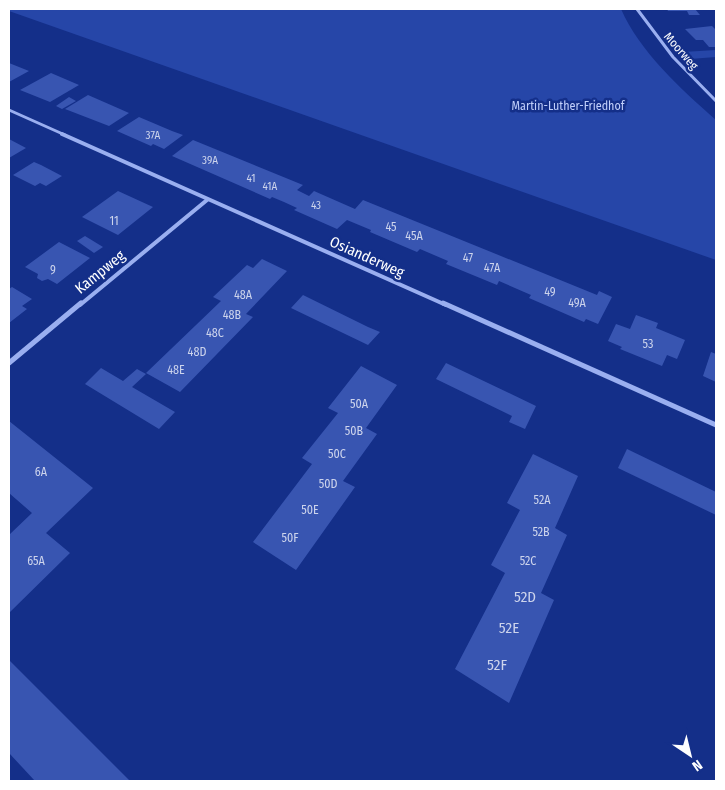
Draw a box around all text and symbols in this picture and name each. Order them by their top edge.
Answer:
street label: Moorweg [661,30,701,73]
park label: Martin-Luther-Friedhof [512,99,626,113]
house number: 37A [146,129,161,142]
house number: 39A [202,154,218,167]
house number: 41 [246,172,256,185]
house number: 41A [263,180,278,193]
house number: 43 [311,199,321,212]
house number: 11 [109,214,119,228]
house number: 45 [385,220,397,234]
house number: 45A [405,229,423,243]
street label: Osianderweg [327,233,407,281]
street label: Kampweg [71,246,129,298]
house number: 47 [463,251,473,265]
house number: 47A [484,261,501,275]
house number: 9 [50,263,56,277]
house number: 49 [544,285,556,299]
house number: 48A [234,288,253,302]
house number: 49A [568,296,586,310]
house number: 48B [223,308,242,322]
house number: 48C [206,326,224,340]
house number: 53 [643,337,653,351]
house number: 48D [188,345,206,359]
house number: 48E [167,363,185,377]
house number: 50A [350,397,369,411]
house number: 50B [345,424,364,438]
house number: 50C [328,447,346,461]
house number: 6A [35,465,48,479]
house number: 50D [319,477,337,491]
house number: 52A [534,493,551,507]
house number: 50E [301,503,319,517]
house number: 52B [532,525,550,539]
house number: 50F [281,531,299,545]
house number: 65A [27,554,46,568]
house number: 52C [520,554,536,568]
house number: 52D [514,588,536,606]
house number: 52E [499,619,519,637]
house number: 52F [487,656,507,674]
north arrow [665,730,715,780]
text: N [689,756,705,775]

